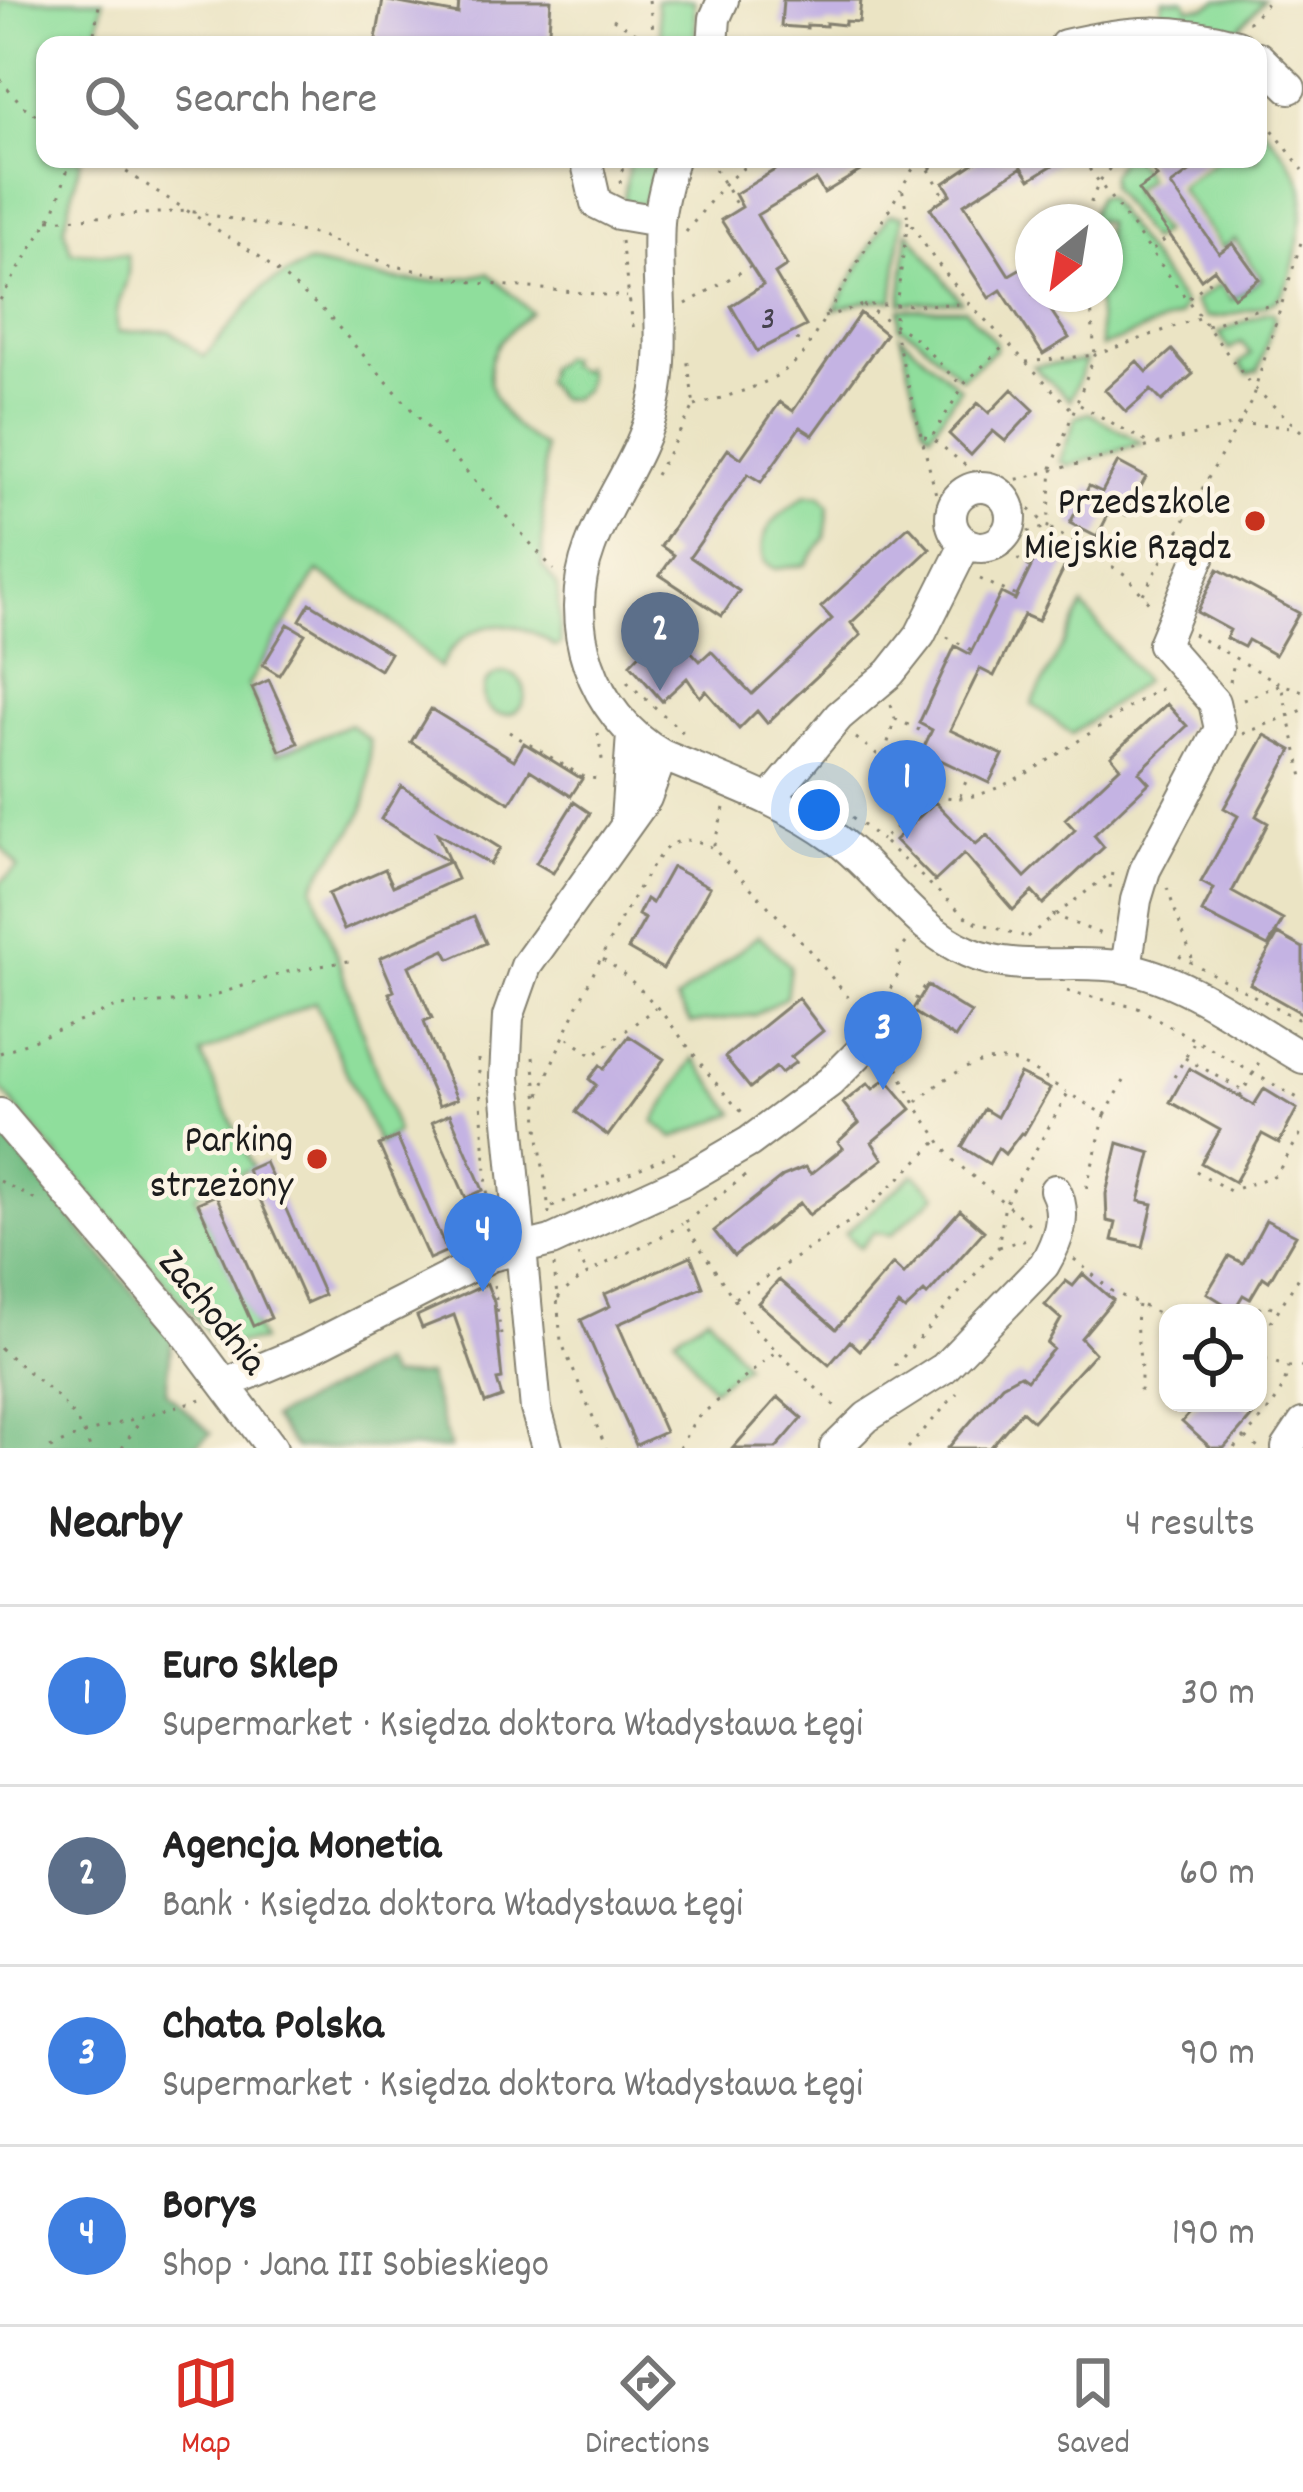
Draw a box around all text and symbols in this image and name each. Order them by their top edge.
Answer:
search box [36,36,1267,168]
icon: search [78,69,144,135]
text: Search here [174,70,377,134]
north arrow [1015,204,1123,312]
house number: 3 [761,298,775,345]
place label: Przedszkole Miejskie Rządz [1024,478,1231,578]
marker: Przedszkole Miejskie Rządz [1242,508,1268,534]
pin: 2 [621,592,699,691]
pin: 1 [868,740,946,839]
your location [789,780,849,840]
pin: 3 [844,991,922,1090]
place label: Parking strzeżony [150,1116,294,1216]
marker: Parking strzeżony [304,1146,330,1172]
pin: 4 [444,1193,522,1292]
street label: Zachodnia [142,1239,278,1390]
map controls [1159,1304,1267,1412]
button: locate [1159,1304,1267,1412]
text: Nearby [48,1490,181,1562]
text: 4 results [1125,1499,1255,1554]
text: Euro Sklep [162,1636,338,1700]
text: 1 [83,1668,91,1723]
text: 30 m [1181,1668,1255,1723]
text: Supermarket · Księdza doktora Władysława Łęgi [162,1700,863,1755]
text: Agencja Monetia [162,1816,441,1880]
text: 2 [78,1848,96,1903]
text: 60 m [1179,1848,1255,1903]
text: Bank · Księdza doktora Władysława Łęgi [162,1880,743,1935]
text: Chata Polska [162,1996,384,2060]
text: 3 [78,2028,96,2083]
text: 90 m [1180,2028,1255,2083]
text: Supermarket · Księdza doktora Władysława Łęgi [162,2060,863,2115]
text: Borys [162,2176,257,2240]
text: 4 [79,2208,95,2263]
text: 190 m [1172,2208,1255,2263]
text: Shop · Jana III Sobieskiego [162,2240,549,2295]
tab: Map [173,2350,239,2469]
tab: Directions [585,2350,710,2469]
tab: Saved [1056,2350,1130,2469]

